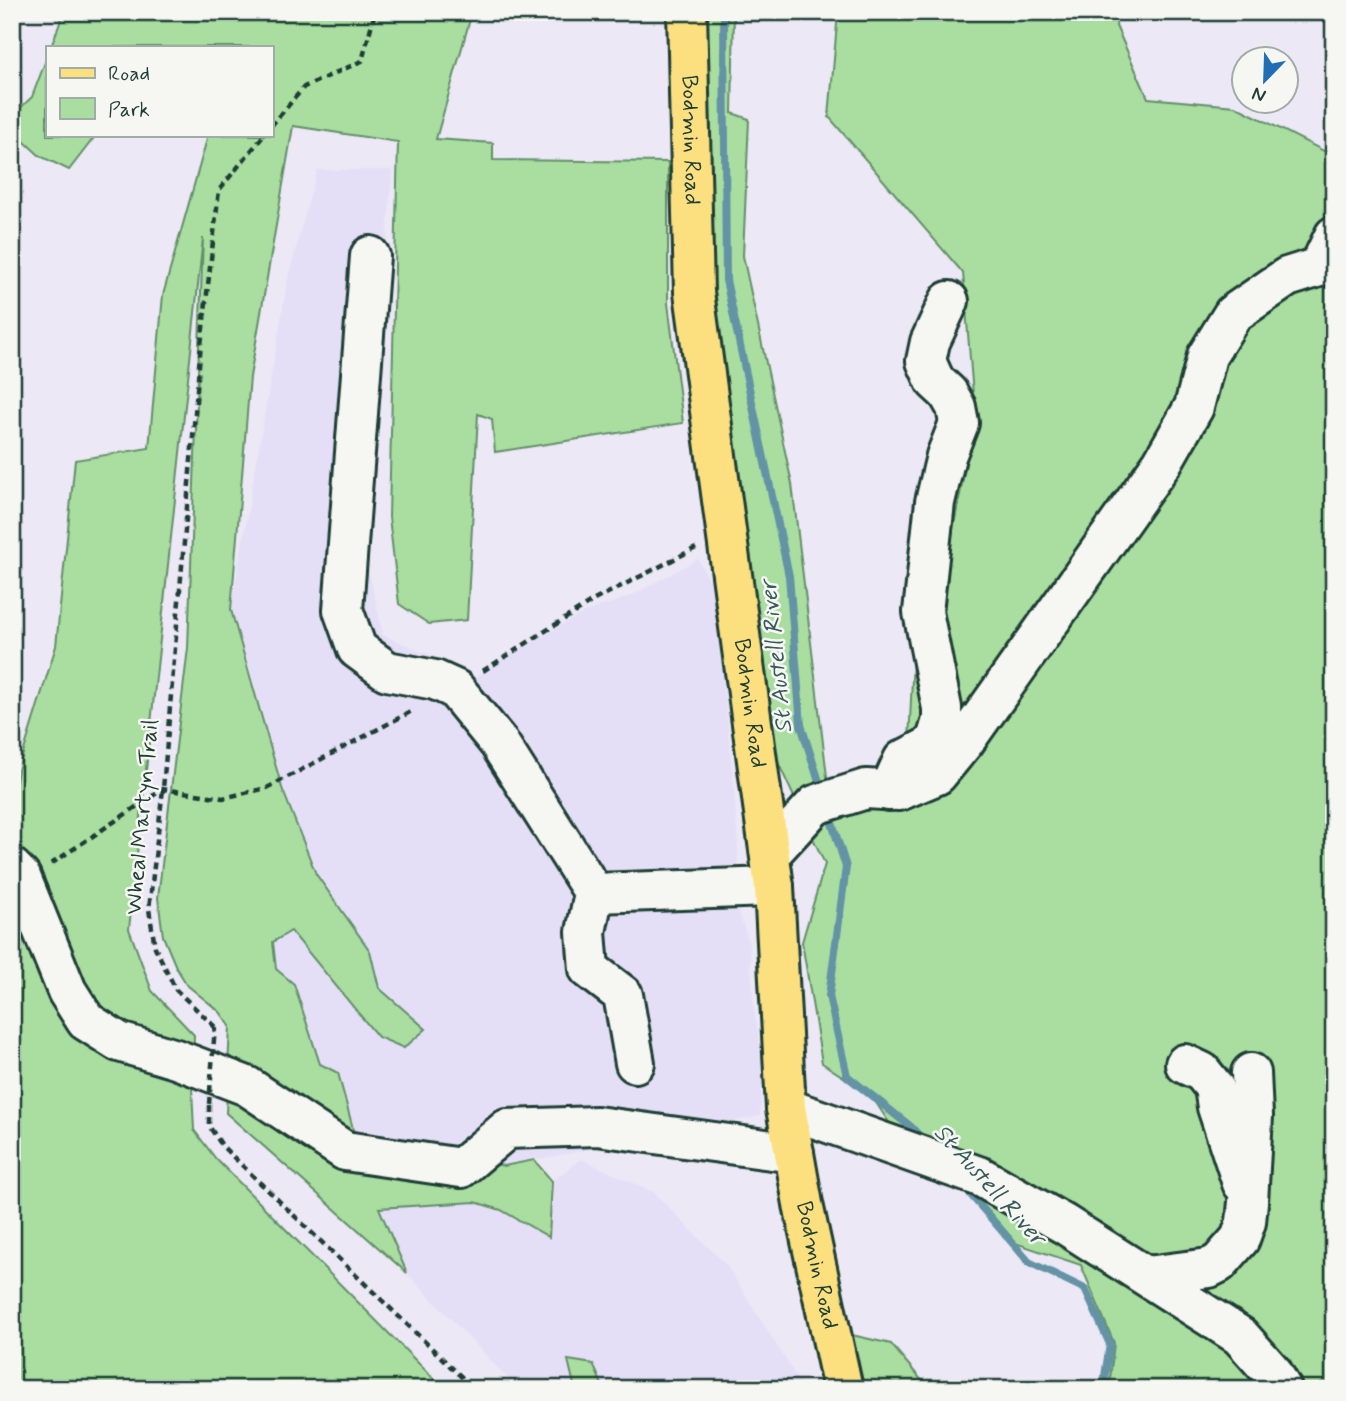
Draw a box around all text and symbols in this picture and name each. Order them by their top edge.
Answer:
legend [46,46,273,136]
north arrow [1230,46,1300,116]
text: Road [108,60,150,88]
street label: Bodmin Road [674,75,707,205]
text: N [1248,80,1270,108]
text: Park [108,96,150,124]
water label: St Austell River [753,576,800,735]
street label: Bodmin Road [726,637,773,770]
street label: Wheal Martyn Trail [120,718,166,916]
water label: St Austell River [926,1118,1054,1255]
street label: Bodmin Road [788,1199,845,1332]

